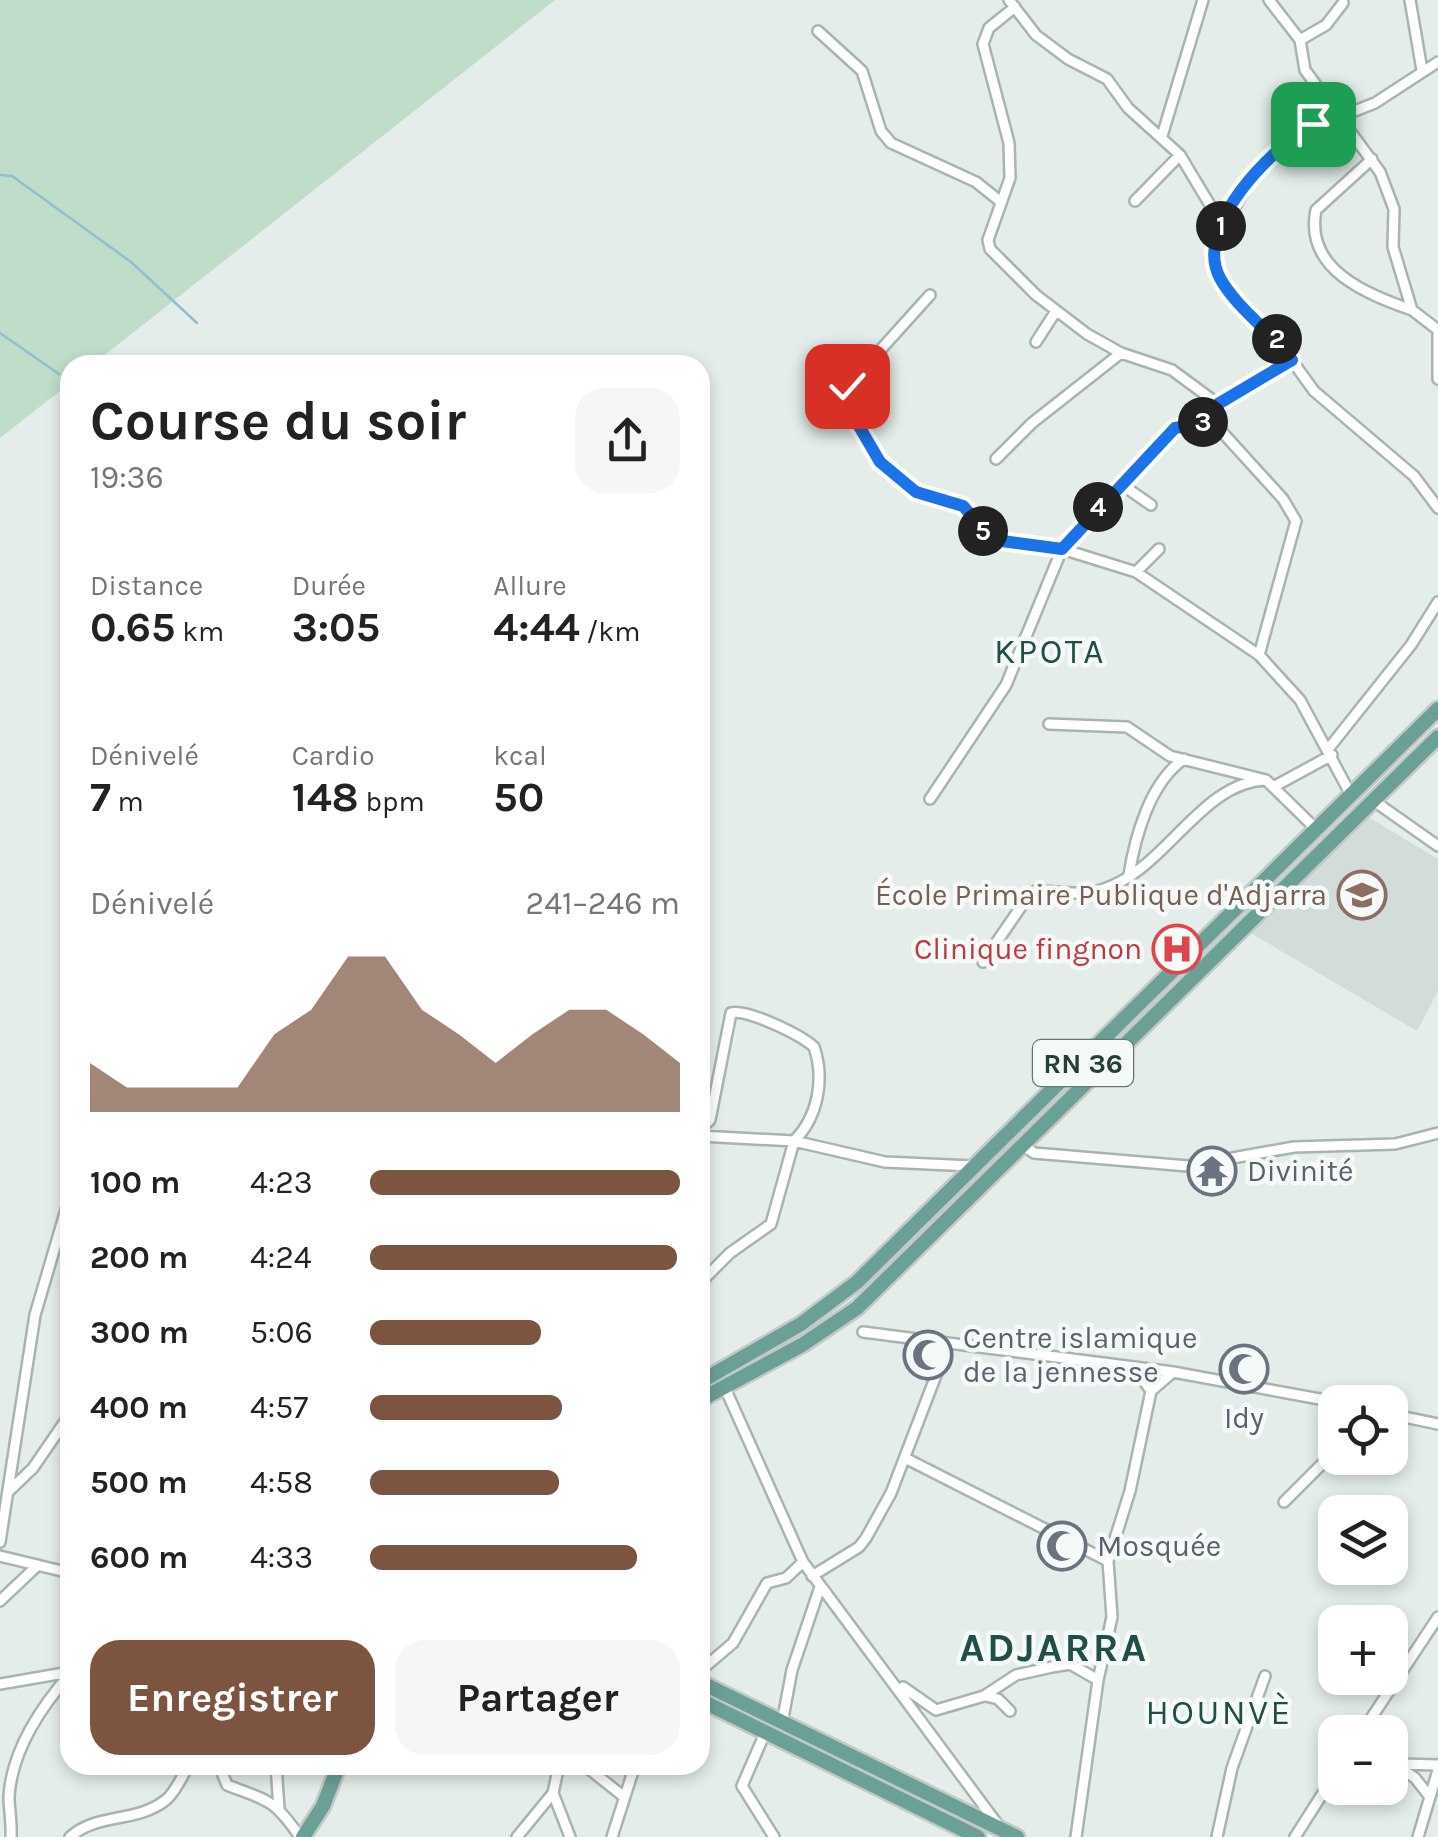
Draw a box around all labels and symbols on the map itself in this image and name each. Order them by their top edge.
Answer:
pin [1271,82,1356,167]
pin: 1 [1196,201,1246,251]
pin: 2 [1252,314,1302,364]
pin [805,344,890,429]
pin: 3 [1178,397,1228,447]
pin: 4 [1073,482,1123,532]
pin: 5 [958,506,1008,556]
district label: KPOTA [994,631,1106,672]
school or university icon: École Primaire Publique d'Adjarra [1336,869,1388,921]
place label: École Primaire Publique d'Adjarra [875,877,1327,913]
hospital icon: Clinique fingnon [1151,923,1203,975]
place label: Clinique fingnon [914,931,1142,967]
road number: RN 36 [1033,1040,1133,1086]
temple icon: Divinité [1186,1145,1238,1197]
place label: Divinité [1247,1153,1354,1189]
place label: Centre islamique de la jennesse [963,1320,1197,1390]
mosque icon: Centre islamique de la jennesse [902,1329,954,1381]
mosque icon: Idy [1218,1343,1270,1395]
place label: Idy [1224,1400,1264,1436]
mosque icon: Mosquée [1036,1520,1088,1572]
place label: Mosquée [1097,1528,1221,1564]
district label: ADJARRA [959,1624,1149,1671]
district label: HOUNVÈ [1145,1691,1293,1733]

